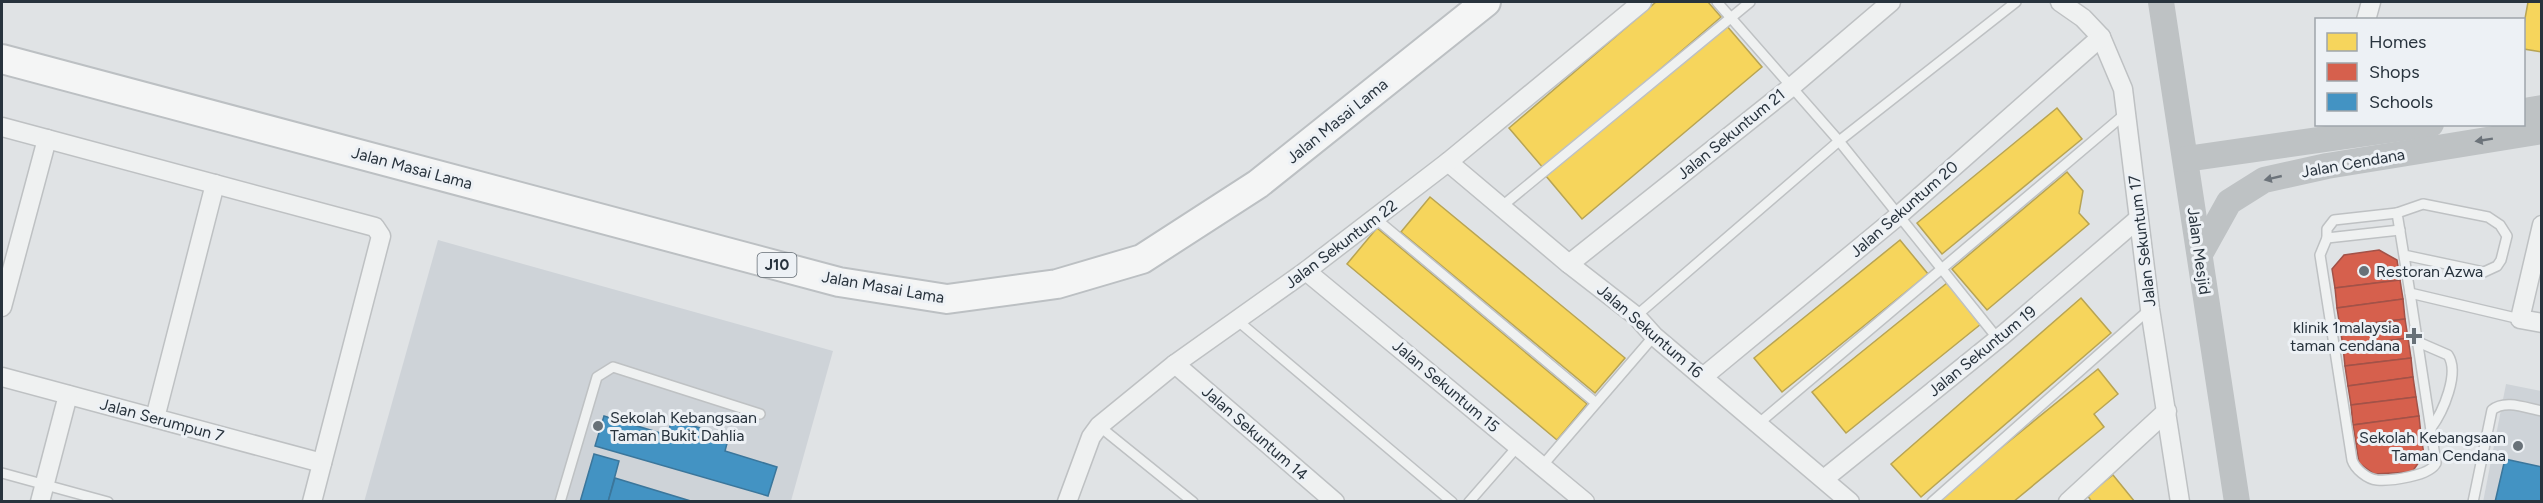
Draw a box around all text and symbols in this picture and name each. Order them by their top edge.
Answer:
legend [2315,18,2525,126]
text: Homes [2369,31,2427,53]
text: Shops [2369,61,2420,83]
street label: Jalan Masai Lama [1283,75,1391,167]
street label: Jalan Sekuntum 21 [1673,85,1789,183]
text: Schools [2369,91,2433,113]
one-way arrow [2474,136,2493,145]
street label: Jalan Masai Lama [350,143,474,193]
street label: Jalan Cendana [2300,145,2406,181]
street label: Jalan Sekuntum 20 [1846,157,1962,261]
street label: Jalan Sekuntum 17 [2124,173,2160,308]
one-way arrow [2263,174,2282,183]
street label: Jalan Sekuntum 22 [1281,196,1401,292]
street label: Jalan Mesjid [2183,206,2215,296]
road number: J10 [758,253,796,277]
place label: Restoran Azwa [2376,262,2483,281]
marker: Restoran Azwa [2357,264,2371,278]
street label: Jalan Masai Lama [820,267,946,307]
street label: Jalan Sekuntum 16 [1593,280,1707,382]
street label: Jalan Sekuntum 19 [1924,302,2040,400]
place label: klinik 1malaysia taman cendana [2290,318,2400,355]
marker: klinik 1malaysia taman cendana [2405,327,2423,345]
street label: Jalan Sekuntum 15 [1389,336,1503,436]
street label: Jalan Sekuntum 14 [1198,382,1312,484]
street label: Jalan Serumpun 7 [98,394,226,446]
place label: Sekolah Kebangsaan Taman Bukit Dahlia [610,408,757,445]
marker: Sekolah Kebangsaan Taman Bukit Dahlia [591,419,605,433]
place label: Sekolah Kebangsaan Taman Cendana [2359,428,2506,465]
marker: Sekolah Kebangsaan Taman Cendana [2511,439,2525,453]

